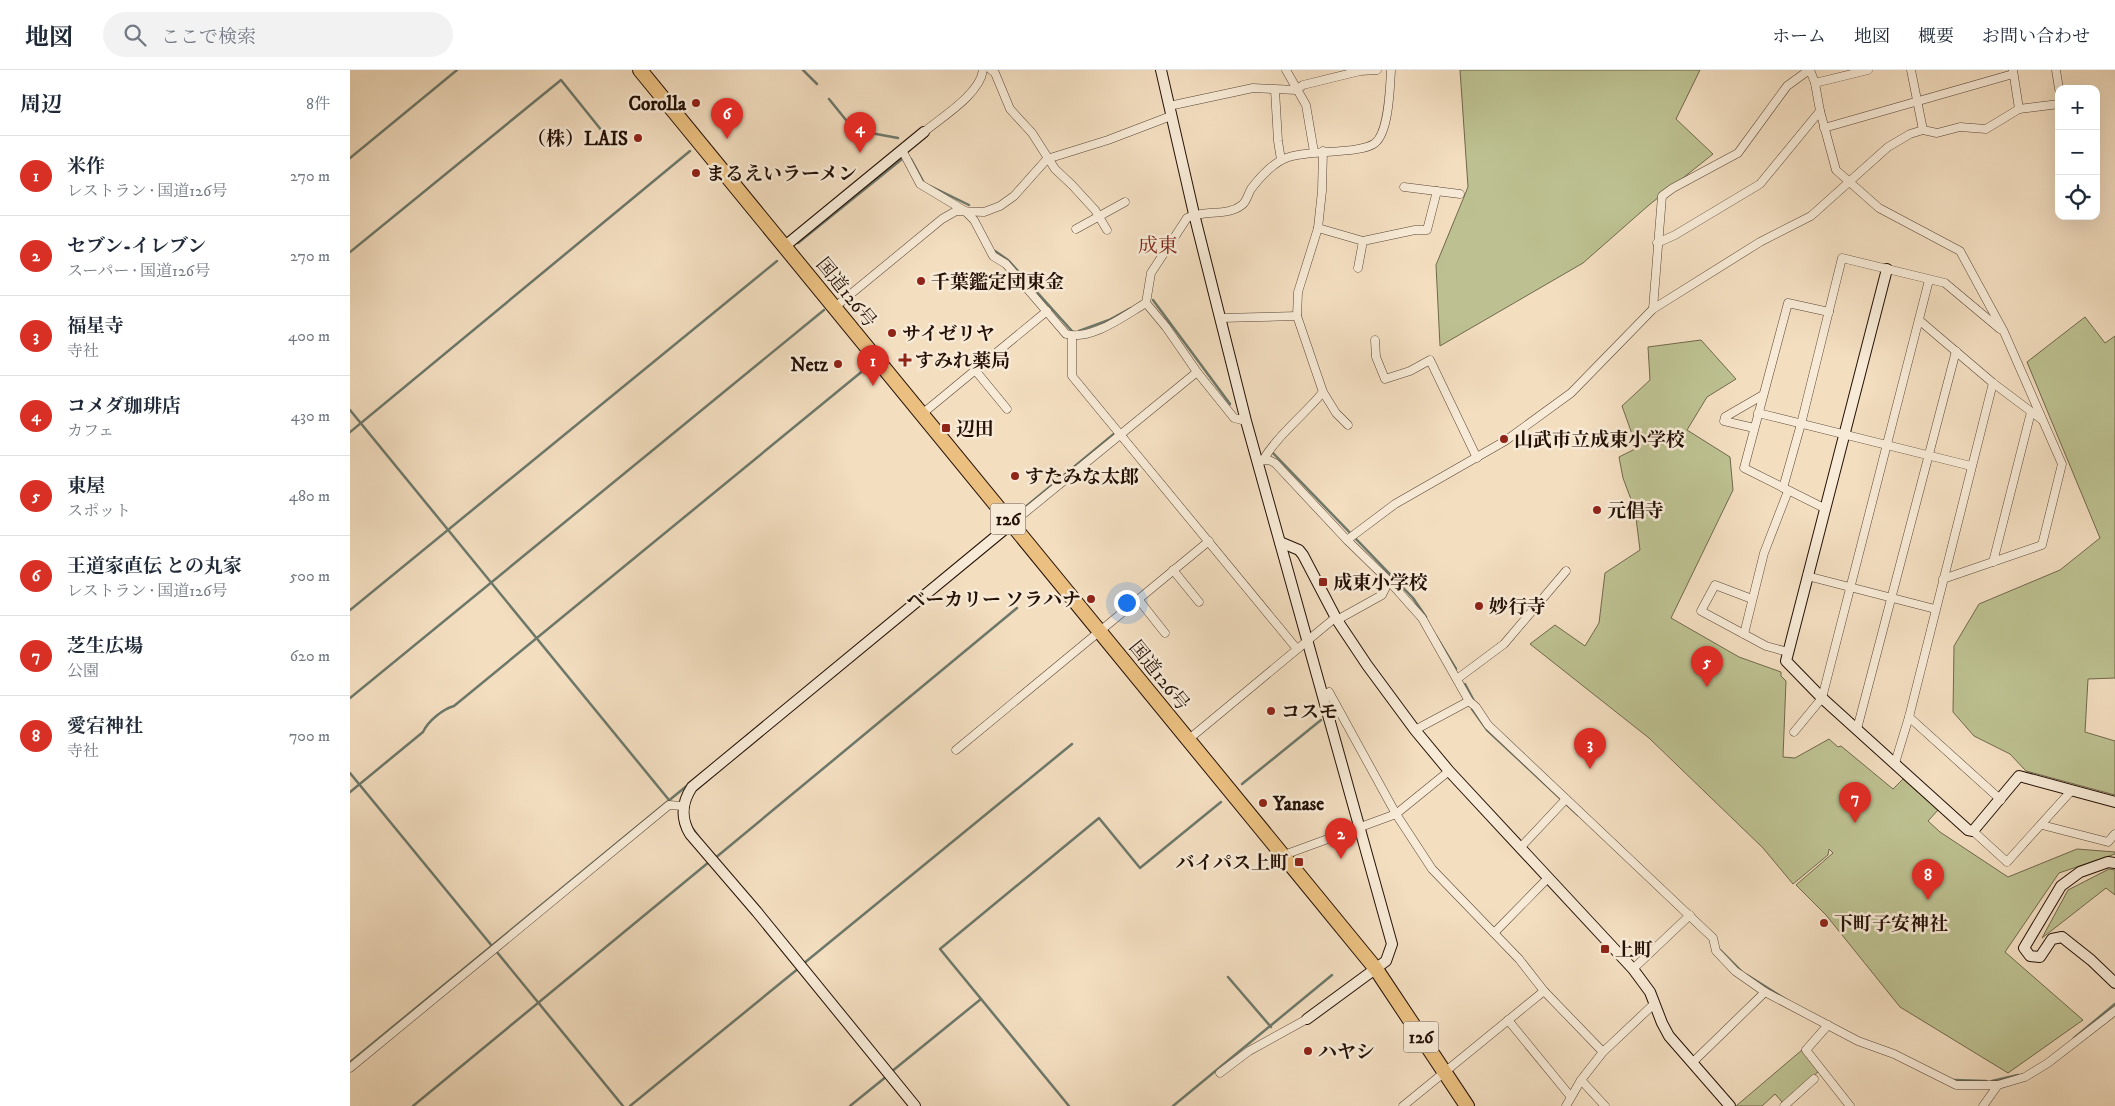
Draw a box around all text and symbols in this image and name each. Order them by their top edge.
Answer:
search box [103,12,453,57]
icon: search [121,21,149,49]
text: 地図 [25,23,73,53]
text: ここで検索 [161,26,256,49]
text: ホーム [1772,26,1826,48]
text: 地図 [1854,26,1890,48]
text: 概要 [1918,26,1954,48]
text: お問い合わせ [1982,26,2090,48]
map controls [2055,85,2100,220]
button: + [2055,85,2100,130]
text: 周辺 [20,92,62,118]
place label: Corolla [628,93,687,116]
text: 8件 [306,94,330,114]
marker: Corolla [690,97,702,109]
pin: 6 [711,98,743,139]
pin: 4 [844,112,876,153]
place label: （株）LAIS [527,128,628,151]
button: − [2055,130,2100,175]
marker: （株）LAIS [632,132,644,144]
text: 米作 [67,155,105,178]
place label: まるえいラーメン [706,163,857,186]
text: 1 [33,166,39,186]
text: 270 m [290,166,330,186]
marker: まるえいラーメン [690,167,702,179]
button: locate [2055,175,2100,220]
text: レストラン · 国道126号 [67,181,227,201]
district label: 成東 [1138,234,1178,259]
text: セブン-イレブン [67,235,206,258]
text: 2 [32,246,40,266]
text: 270 m [290,246,330,266]
street label: 国道126号 [811,253,881,333]
text: スーパー · 国道126号 [67,261,210,281]
place label: 千葉鑑定団東金 [931,271,1064,294]
marker: 千葉鑑定団東金 [915,275,927,287]
text: 福星寺 [67,315,124,338]
place label: サイゼリヤ [902,323,995,346]
text: 3 [33,326,39,346]
text: 400 m [288,326,330,346]
marker: サイゼリヤ [886,327,898,339]
text: 寺社 [67,341,99,361]
pin: 1 [857,345,889,386]
place label: すみれ薬局 [915,350,1010,373]
place label: Netz [791,354,829,377]
marker: すみれ薬局 [899,354,911,366]
marker: Netz [832,358,844,370]
text: コメダ珈琲店 [67,395,181,418]
text: 4 [31,406,41,426]
text: 430 m [291,406,330,426]
place label: 辺田 [956,418,994,441]
text: カフェ [67,421,114,441]
marker: 辺田 [940,422,952,434]
place label: 山武市立成東小学校 [1514,429,1685,452]
marker: 山武市立成東小学校 [1498,433,1510,445]
place label: すたみな太郎 [1025,466,1139,489]
marker: すたみな太郎 [1009,470,1021,482]
text: 東屋 [67,475,105,498]
text: 5 [32,486,40,506]
text: 480 m [289,486,330,506]
place label: 元倡寺 [1607,500,1664,523]
text: スポット [67,501,131,521]
road number: 126 [990,504,1026,534]
marker: 元倡寺 [1591,504,1603,516]
text: 王道家直伝 との丸家 [67,555,242,578]
text: 6 [32,566,40,586]
text: 500 m [289,566,330,586]
place label: 成東小学校 [1333,572,1428,595]
marker: 成東小学校 [1317,576,1329,588]
text: レストラン · 国道126号 [67,581,227,601]
place label: ベーカリー ソラハナ [906,589,1081,612]
your location [1114,590,1140,616]
marker: ベーカリー ソラハナ [1085,593,1097,605]
place label: 妙行寺 [1489,596,1546,619]
marker: 妙行寺 [1473,600,1485,612]
text: 芝生広場 [67,635,143,658]
street label: 国道126号 [1124,636,1194,716]
text: 7 [32,646,40,666]
text: 620 m [290,646,330,666]
pin: 5 [1691,646,1723,687]
text: 公園 [67,661,99,681]
place label: コスモ [1281,701,1338,724]
marker: コスモ [1265,705,1277,717]
text: 愛宕神社 [67,715,143,738]
text: 8 [32,726,40,746]
text: 700 m [289,726,330,746]
pin: 3 [1574,728,1606,769]
text: 寺社 [67,741,99,761]
pin: 7 [1839,782,1871,823]
place label: Yanase [1272,793,1324,816]
marker: Yanase [1257,797,1269,809]
pin: 2 [1325,818,1357,859]
place label: バイパス上町 [1175,852,1289,875]
marker: バイパス上町 [1293,856,1305,868]
pin: 8 [1912,859,1944,900]
place label: 下町子安神社 [1834,913,1948,936]
marker: 下町子安神社 [1818,917,1830,929]
place label: 上町 [1615,939,1653,962]
marker: 上町 [1599,943,1611,955]
road number: 126 [1404,1022,1438,1052]
place label: ハヤシ [1318,1041,1375,1064]
marker: ハヤシ [1302,1045,1314,1057]

